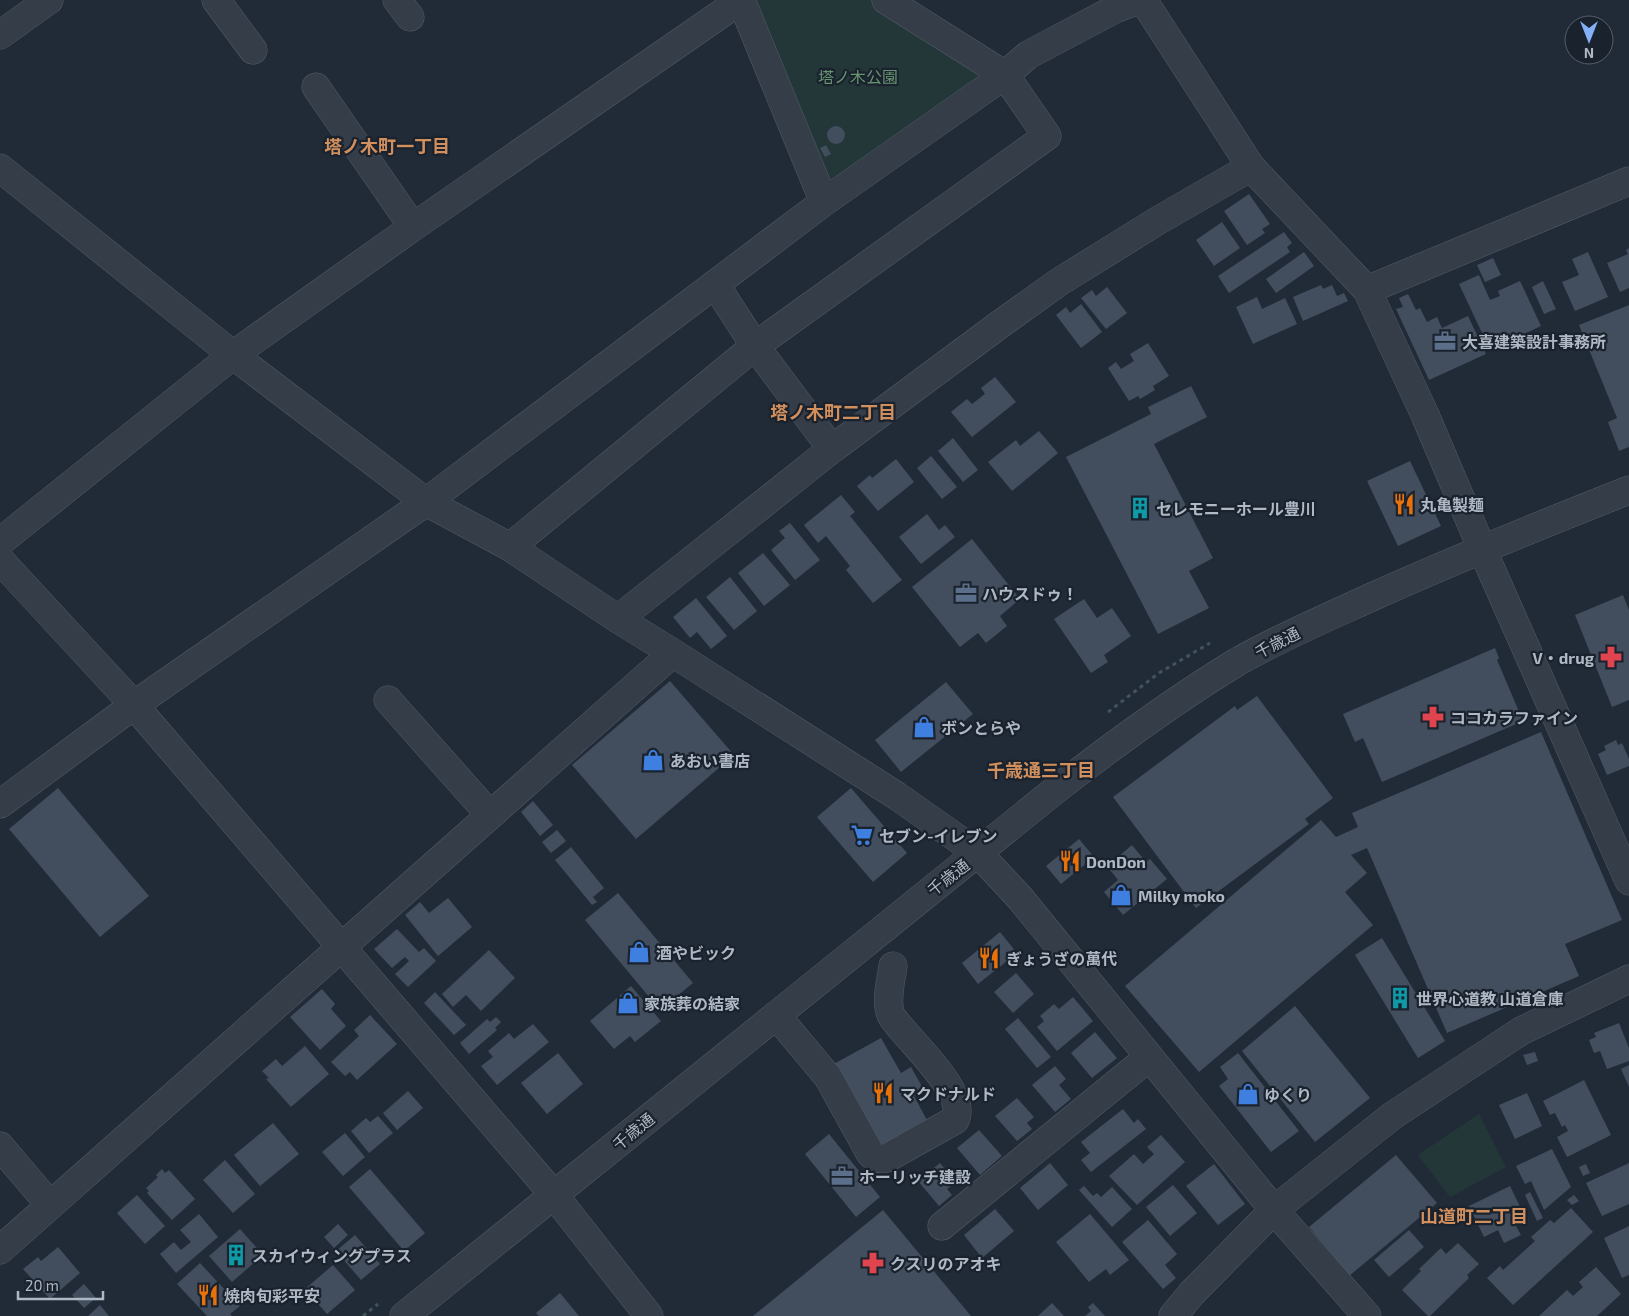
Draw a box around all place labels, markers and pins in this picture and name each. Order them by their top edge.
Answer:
office icon: 大喜建築設計事務所 [1432,328,1458,354]
place label: 大喜建築設計事務所 [1462,332,1606,351]
restaurant icon: 丸亀製麺 [1391,491,1417,517]
building icon: セレモニーホール豊川 [1127,495,1153,521]
place label: 丸亀製麺 [1420,495,1484,514]
place label: セレモニーホール豊川 [1156,499,1316,518]
office icon: ハウスドゥ！ [953,580,979,606]
place label: ハウスドゥ！ [982,584,1078,603]
pharmacy icon: V・drug [1598,644,1624,670]
place label: V・drug [1533,648,1595,667]
pharmacy icon: ココカラファイン [1420,704,1446,730]
place label: ココカラファイン [1450,708,1578,727]
shop icon: ボンとらや [911,714,937,740]
place label: ボンとらや [941,718,1021,737]
shop icon: あおい書店 [640,747,666,773]
place label: あおい書店 [670,751,750,770]
supermarket icon: セブン-イレブン [849,822,875,848]
place label: セブン-イレブン [879,826,998,845]
restaurant icon: DonDon [1057,848,1083,874]
place label: DonDon [1086,852,1146,871]
shop icon: Milky moko [1108,882,1134,908]
place label: Milky moko [1138,886,1225,906]
shop icon: 酒やビック [626,939,652,965]
place label: 酒やビック [656,943,736,962]
restaurant icon: ぎょうざの萬代 [976,945,1002,971]
place label: ぎょうざの萬代 [1006,949,1117,968]
building icon: 世界心道教 山道倉庫 [1387,985,1413,1011]
place label: 世界心道教 山道倉庫 [1416,989,1563,1008]
shop icon: 家族葬の結家 [615,990,641,1016]
place label: 家族葬の結家 [644,994,740,1013]
restaurant icon: マクドナルド [870,1080,896,1106]
shop icon: ゆくり [1235,1081,1261,1107]
place label: マクドナルド [900,1084,996,1103]
place label: ゆくり [1264,1085,1312,1104]
office icon: ホーリッチ建設 [829,1163,855,1189]
place label: ホーリッチ建設 [859,1167,971,1186]
building icon: スカイウィングプラス [223,1242,249,1268]
place label: スカイウィングプラス [252,1246,412,1265]
pharmacy icon: クスリのアオキ [860,1250,886,1276]
place label: クスリのアオキ [890,1254,1002,1273]
restaurant icon: 焼肉旬彩平安 [195,1282,221,1308]
place label: 焼肉旬彩平安 [224,1286,320,1305]

